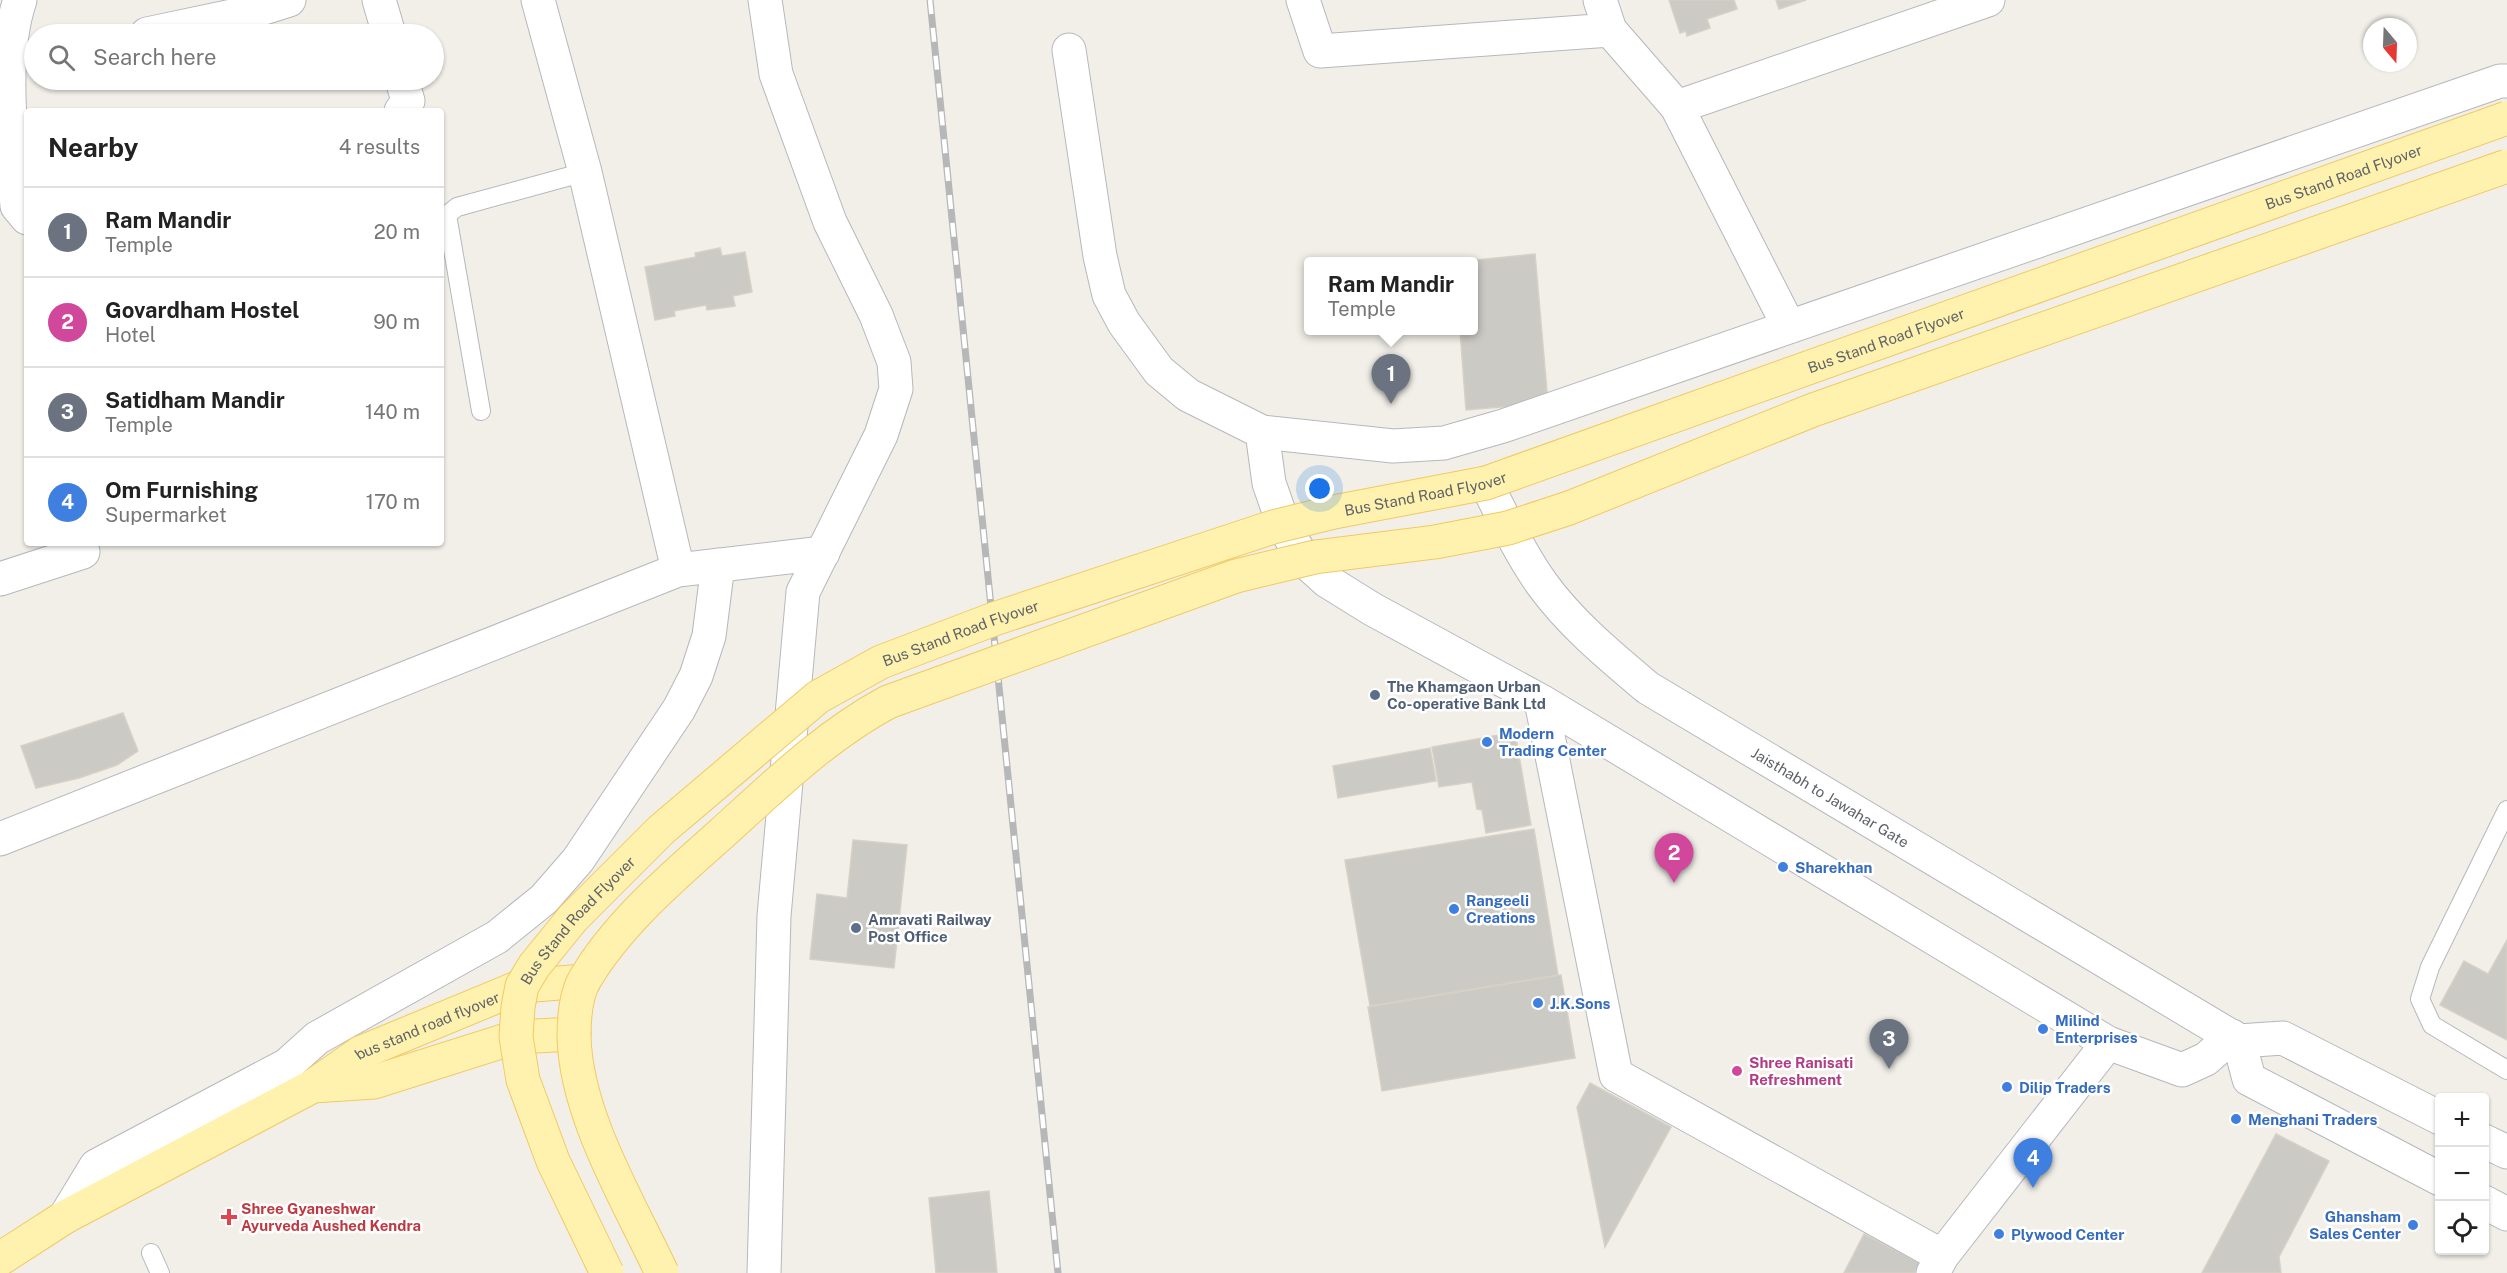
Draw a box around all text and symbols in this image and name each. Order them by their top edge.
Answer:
north arrow [2363,18,2417,72]
search box [24,24,444,90]
icon: search [45,41,78,74]
text: Search here [93,44,217,70]
text: Nearby [48,132,138,163]
text: 4 results [339,135,420,159]
street label: Bus Stand Road Flyover [2263,141,2424,212]
text: Ram Mandir [105,207,231,233]
text: 1 [63,220,72,244]
text: 20 m [374,220,420,244]
text: Temple [105,233,173,257]
popup [1304,257,1478,335]
text: Ram Mandir [1328,271,1454,297]
text: Govardham Hostel [105,297,300,323]
text: Temple [1328,297,1396,321]
street label: Bus Stand Road Flyover [1805,304,1967,376]
text: 2 [61,310,74,334]
text: 90 m [373,310,420,334]
text: Hotel [105,323,156,347]
pin: 1 [1372,354,1410,404]
text: Satidham Mandir [105,387,285,413]
text: 3 [61,400,74,424]
text: 140 m [365,400,420,424]
text: Temple [105,413,173,437]
street label: Bus Stand Road Flyover [1343,468,1509,518]
your location [1305,474,1334,503]
text: Om Furnishing [105,477,258,503]
text: 4 [61,490,74,514]
text: 170 m [366,490,420,514]
text: Supermarket [105,503,227,527]
street label: Bus Stand Road Flyover [880,596,1041,669]
place label: The Khamgaon Urban Co-operative Bank Ltd [1387,678,1546,712]
marker: The Khamgaon Urban Co-operative Bank Ltd [1368,688,1382,702]
place label: Modern Trading Center [1499,725,1606,759]
marker: Modern Trading Center [1480,735,1494,749]
street label: Jaisthabh to Jawahar Gate [1749,743,1912,850]
pin: 2 [1654,834,1694,883]
street label: Bus Stand Road Flyover [517,853,638,987]
place label: Sharekhan [1795,859,1873,876]
marker: Sharekhan [1776,860,1790,874]
place label: Rangeeli Creations [1466,892,1535,926]
marker: Rangeeli Creations [1447,902,1461,916]
place label: Amravati Railway Post Office [868,911,992,945]
marker: Amravati Railway Post Office [849,921,863,935]
street label: bus stand road flyover [351,988,502,1063]
place label: J.K.Sons [1550,995,1611,1012]
marker: J.K.Sons [1531,996,1545,1010]
place label: Milind Enterprises [2055,1012,2138,1046]
pin: 3 [1870,1020,1908,1069]
marker: Milind Enterprises [2036,1022,2050,1036]
place label: Shree Ranisati Refreshment [1749,1054,1853,1088]
marker: Shree Ranisati Refreshment [1730,1064,1744,1078]
place label: Dilip Traders [2019,1079,2111,1096]
marker: Dilip Traders [2000,1080,2014,1094]
map controls [2435,1093,2489,1255]
button: + [2435,1093,2489,1147]
place label: Menghani Traders [2248,1111,2378,1128]
marker: Menghani Traders [2229,1112,2243,1126]
pin: 4 [2014,1138,2052,1188]
button: − [2435,1147,2489,1201]
place label: Shree Gyaneshwar Ayurveda Aushed Kendra [241,1200,421,1234]
button: locate [2435,1201,2489,1255]
place label: Ghansham Sales Center [2309,1208,2401,1242]
marker: Shree Gyaneshwar Ayurveda Aushed Kendra [222,1210,236,1224]
marker: Ghansham Sales Center [2406,1218,2420,1232]
place label: Plywood Center [2011,1226,2124,1243]
marker: Plywood Center [1992,1227,2006,1241]

